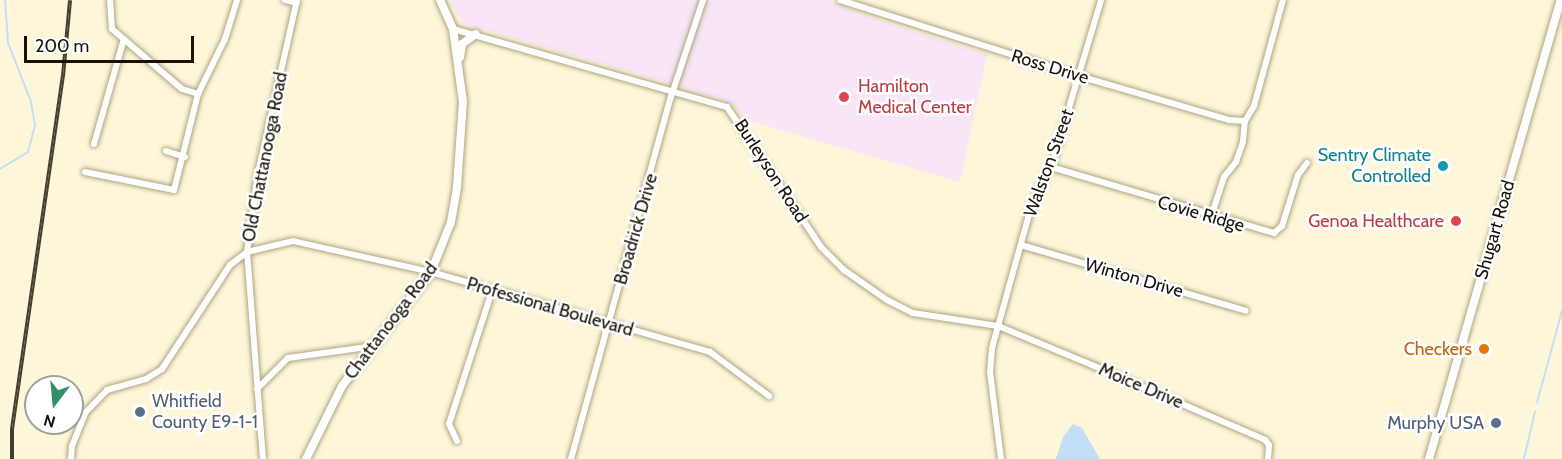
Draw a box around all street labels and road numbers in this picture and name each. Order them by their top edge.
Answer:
street label: Ross Drive [1009,45,1091,89]
street label: Old Chattanooga Road [238,70,292,244]
street label: Walston Street [1020,106,1078,220]
street label: Burleyson Road [730,115,812,227]
street label: Broadrick Drive [610,171,662,287]
street label: Shugart Road [1471,178,1519,282]
street label: Covie Ridge [1155,191,1247,237]
street label: Winton Drive [1082,254,1186,302]
street label: Chattanooga Road [340,258,442,384]
street label: Professional Boulevard [464,273,636,341]
street label: Moice Drive [1095,359,1187,413]

